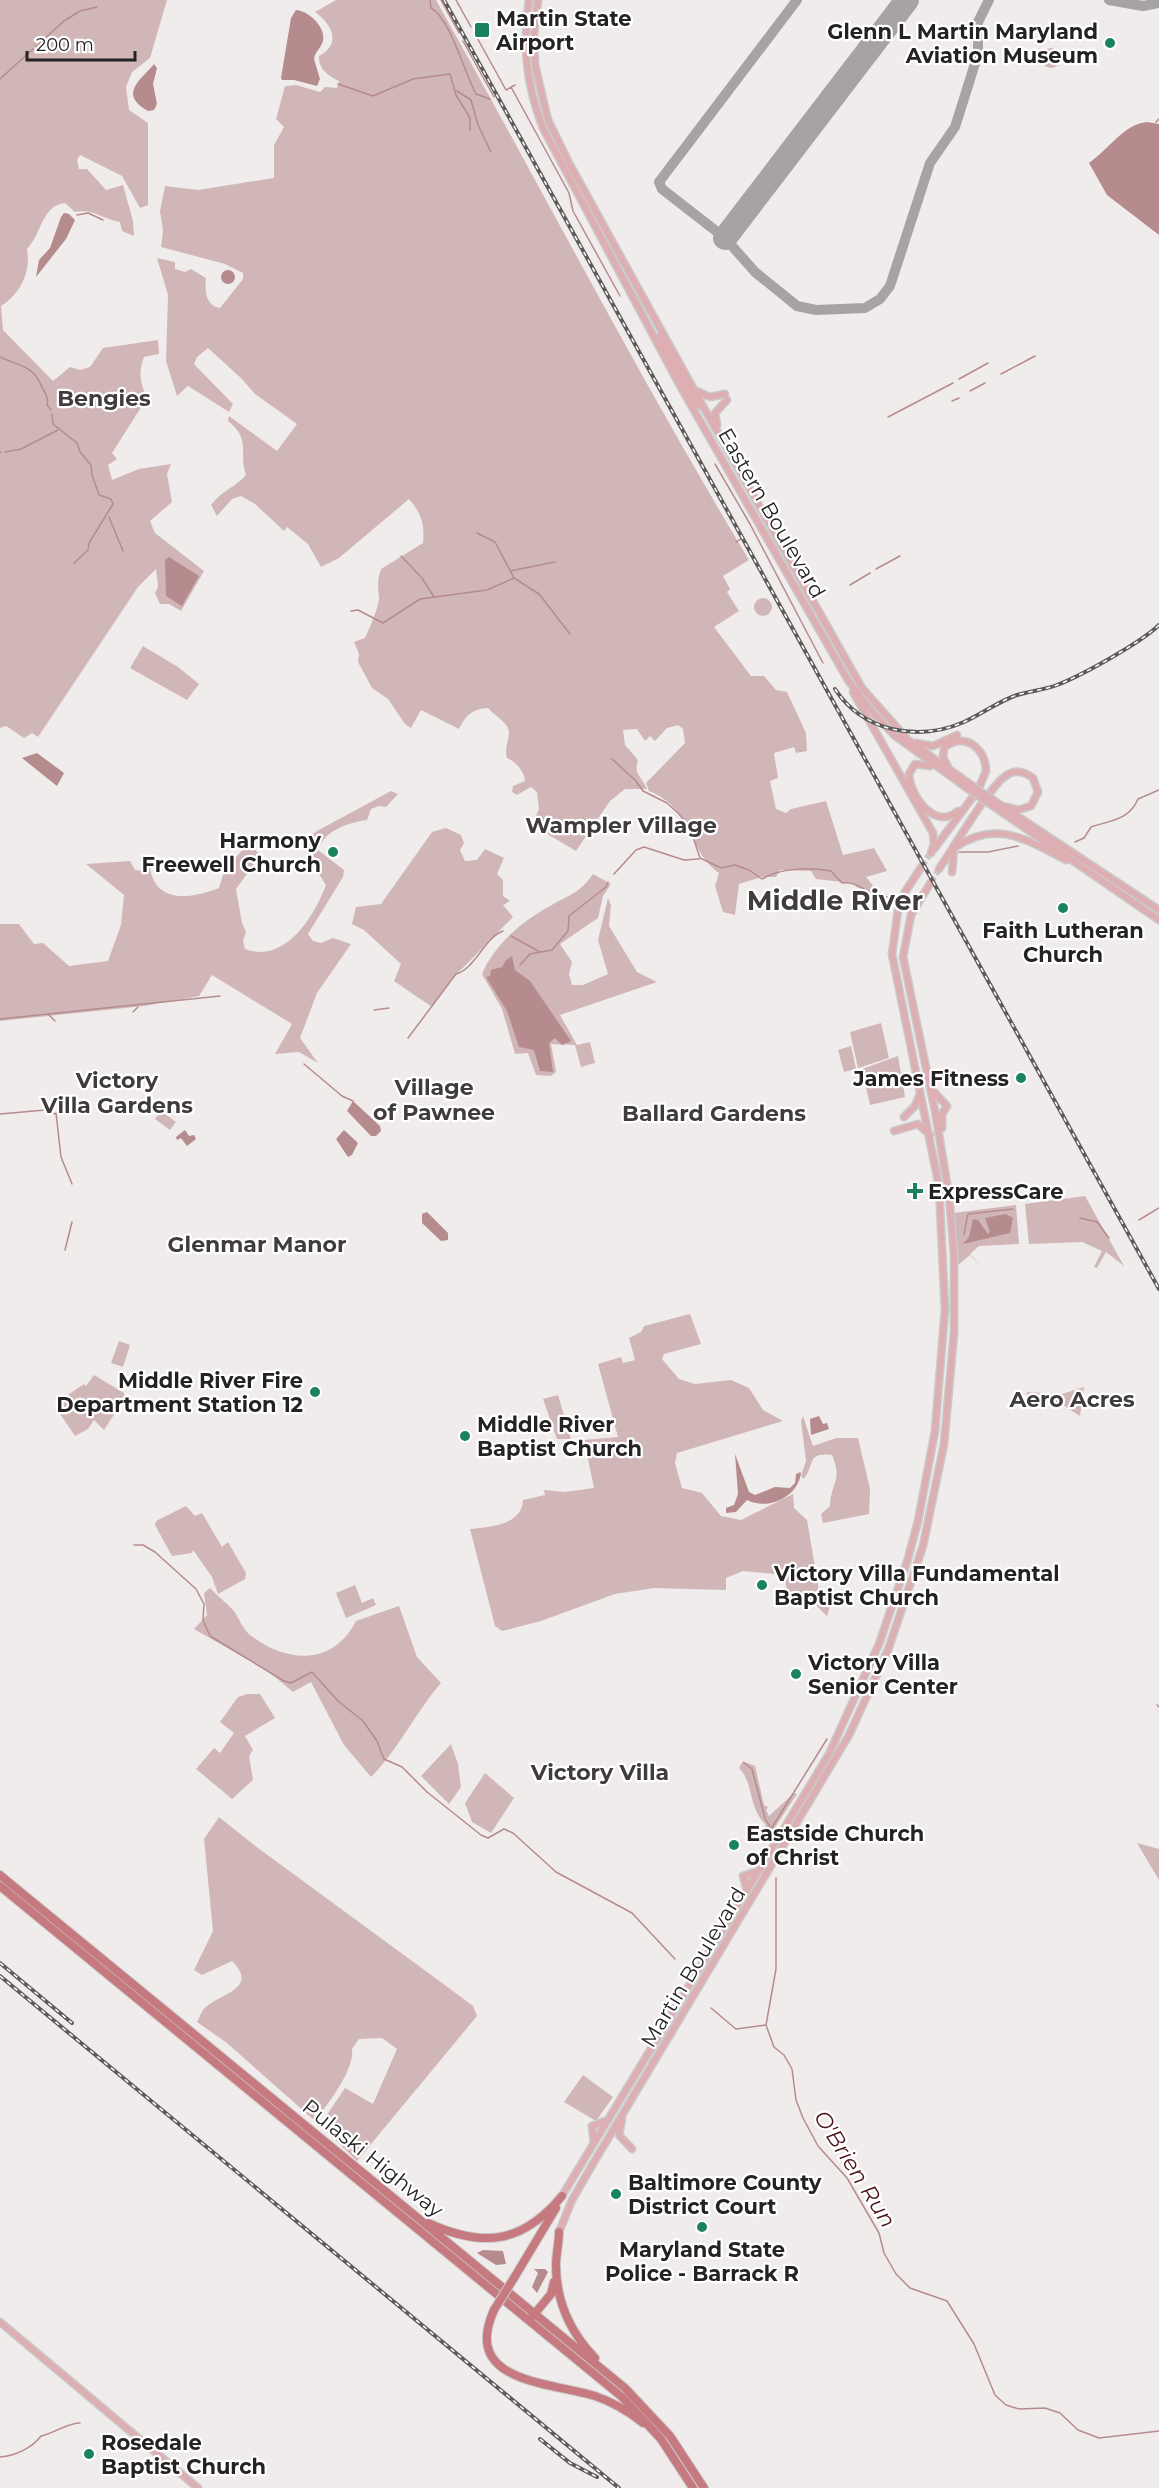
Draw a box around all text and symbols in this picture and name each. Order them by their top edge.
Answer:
place label: Martin State Airport [495,6,631,55]
place label: Glenn L Martin Maryland Aviation Museum [827,19,1098,68]
marker: Martin State Airport [473,21,491,39]
scale bar [27,24,135,62]
text: 200 m [36,34,94,56]
marker: Glenn L Martin Maryland Aviation Museum [1103,36,1117,50]
district label: Bengies [57,385,151,412]
street label: Eastern Boulevard [713,423,831,603]
district label: Wampler Village [525,812,717,839]
place label: Harmony Freewell Church [142,828,321,877]
marker: Harmony Freewell Church [326,845,340,859]
district label: Middle River [747,884,923,917]
marker: Faith Lutheran Church [1056,901,1070,915]
place label: Faith Lutheran Church [982,918,1144,967]
place label: James Fitness [852,1066,1009,1091]
district label: Victory Villa Gardens [40,1067,193,1119]
marker: James Fitness [1014,1071,1028,1085]
district label: Village of Pawnee [373,1074,495,1126]
district label: Ballard Gardens [622,1100,806,1127]
place label: ExpressCare [928,1179,1064,1204]
marker: ExpressCare [906,1182,924,1200]
district label: Glenmar Manor [168,1231,346,1258]
place label: Middle River Fire Department Station 12 [56,1368,303,1417]
marker: Middle River Fire Department Station 12 [308,1385,322,1399]
district label: Aero Acres [1008,1386,1135,1413]
place label: Middle River Baptist Church [477,1412,642,1461]
marker: Middle River Baptist Church [458,1429,472,1443]
place label: Victory Villa Fundamental Baptist Church [773,1561,1060,1610]
marker: Victory Villa Fundamental Baptist Church [755,1578,769,1592]
place label: Victory Villa Senior Center [807,1650,958,1699]
marker: Victory Villa Senior Center [789,1667,803,1681]
district label: Victory Villa [530,1759,669,1786]
place label: Eastside Church of Christ [746,1821,924,1870]
marker: Eastside Church of Christ [727,1838,741,1852]
street label: Martin Boulevard [635,1883,751,2051]
street label: Pulaski Highway [298,2094,449,2223]
water label: O'Brien Run [808,2105,902,2233]
place label: Baltimore County District Court [628,2170,822,2219]
marker: Baltimore County District Court [609,2187,623,2201]
marker: Maryland State Police - Barrack R [695,2220,709,2234]
place label: Maryland State Police - Barrack R [605,2237,799,2286]
place label: Rosedale Baptist Church [101,2430,266,2479]
marker: Rosedale Baptist Church [82,2447,96,2461]

